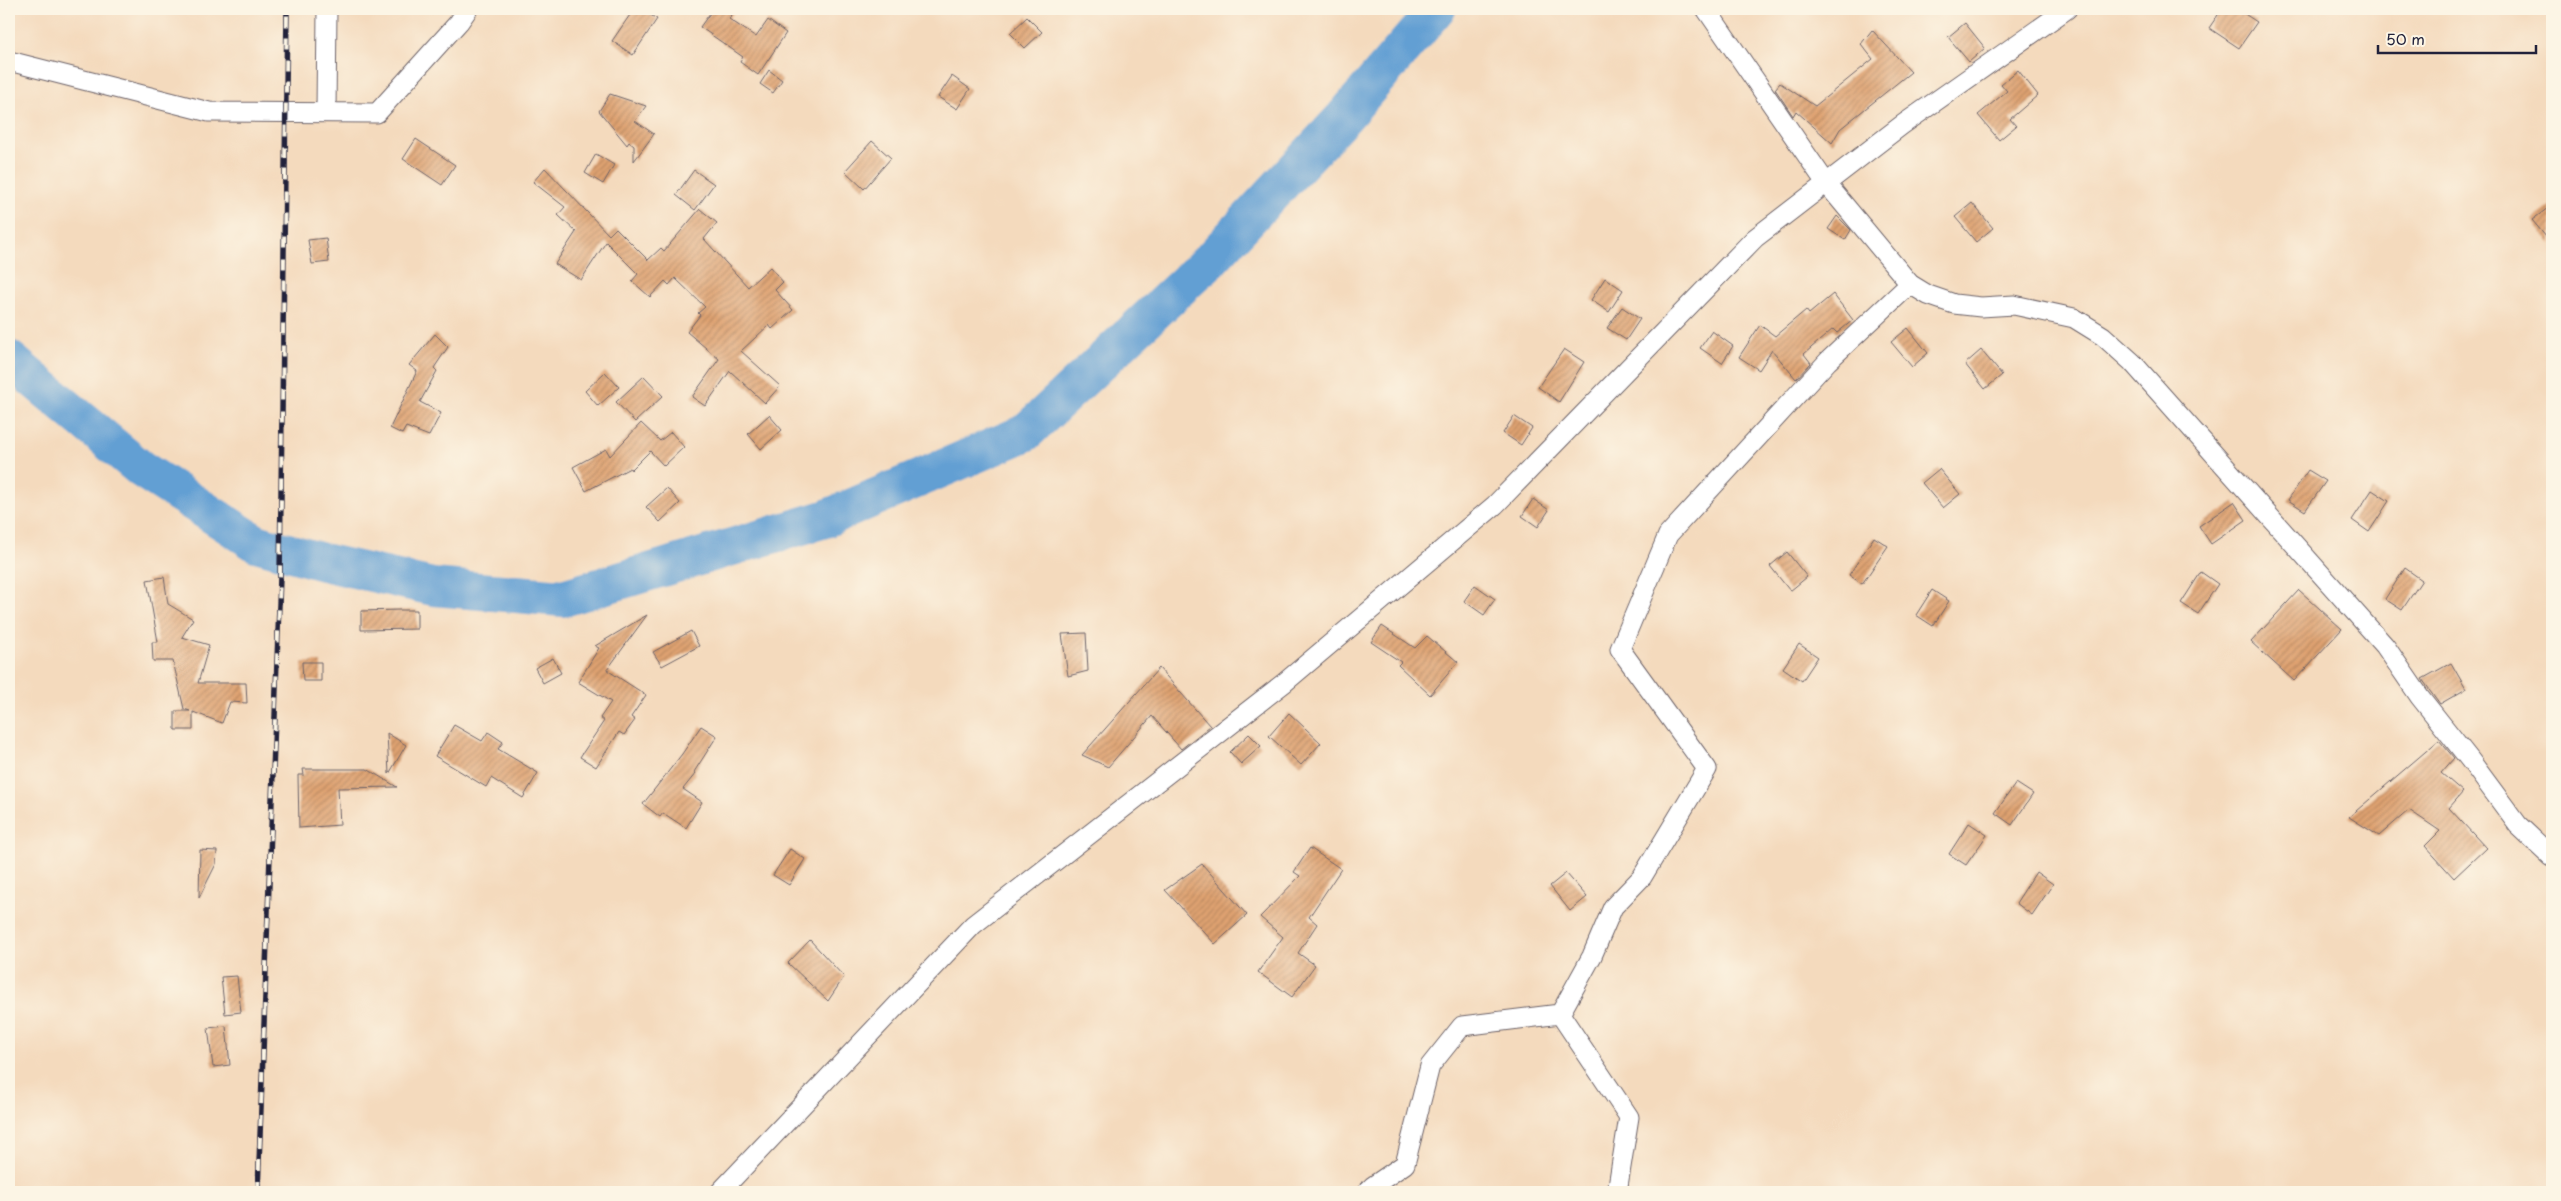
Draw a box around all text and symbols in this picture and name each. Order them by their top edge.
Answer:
scale bar [2378,22,2536,54]
text: 50 m [2386,27,2425,50]

